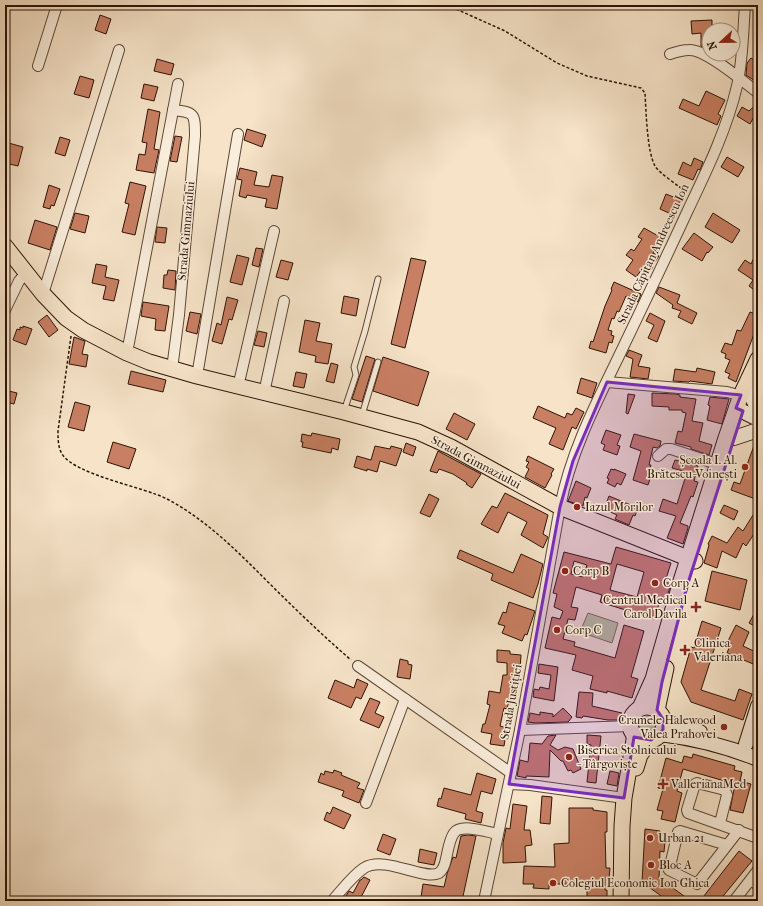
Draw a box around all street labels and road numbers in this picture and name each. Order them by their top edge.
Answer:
street label: Strada Gimnaziului [175,180,197,281]
street label: Strada Căpitan Andreescu Ion [614,181,692,326]
street label: Strada Gimnaziului [429,432,524,492]
street label: Strada Justiției [497,663,525,741]

